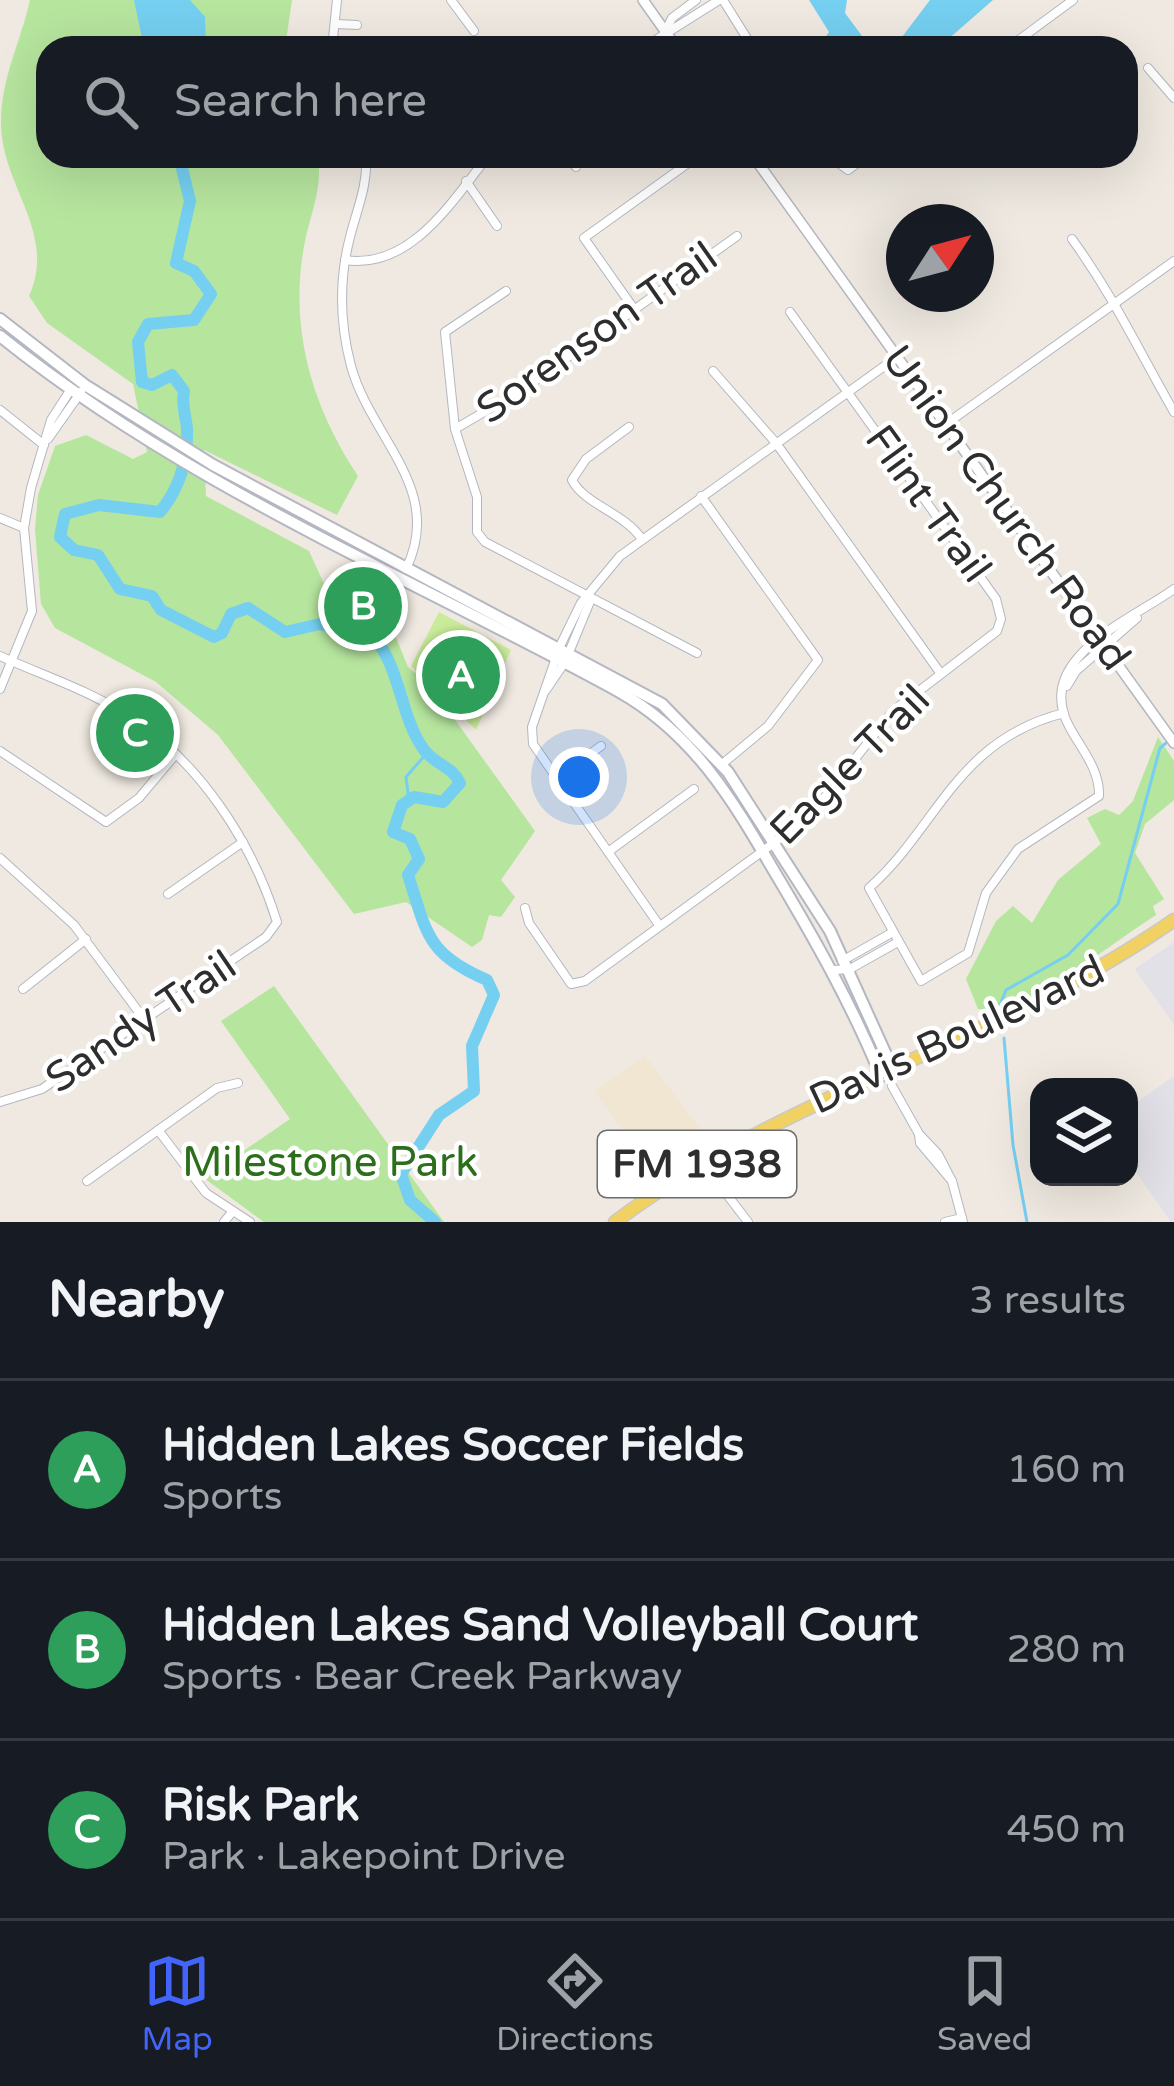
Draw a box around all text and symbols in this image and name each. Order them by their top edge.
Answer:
search box [36,36,1138,168]
icon: search [78,69,144,135]
text: Search here [174,75,427,129]
north arrow [886,204,994,312]
street label: Sorenson Trail [467,231,727,435]
street label: Union Church Road [871,336,1141,680]
street label: Flint Trail [854,415,1002,593]
pin: B [324,561,402,651]
pin: A [422,630,500,720]
street label: Eagle Trail [759,674,941,856]
pin: C [96,688,174,778]
your location [549,747,609,807]
street label: Sandy Trail [36,940,246,1104]
street label: Davis Boulevard [801,944,1113,1126]
map controls [1030,1078,1138,1186]
button: layers [1030,1078,1138,1186]
road number: FM 1938 [598,1131,796,1197]
park label: Milestone Park [182,1137,478,1188]
text: Nearby [48,1269,225,1331]
text: 3 results [969,1277,1126,1324]
text: Hidden Lakes Soccer Fields [162,1419,744,1473]
text: A [72,1446,102,1493]
text: 160 m [1007,1446,1126,1493]
text: Sports [162,1473,283,1520]
text: Hidden Lakes Sand Volleyball Court [162,1599,918,1653]
text: B [73,1626,101,1673]
text: 280 m [1007,1626,1126,1673]
text: Sports · Bear Creek Parkway [162,1653,682,1700]
text: Risk Park [162,1779,359,1833]
text: C [73,1806,101,1853]
text: 450 m [1007,1806,1126,1853]
text: Park · Lakepoint Drive [162,1833,566,1880]
tab: Map [142,1948,213,2059]
tab: Directions [496,1948,654,2059]
tab: Saved [937,1948,1032,2059]

